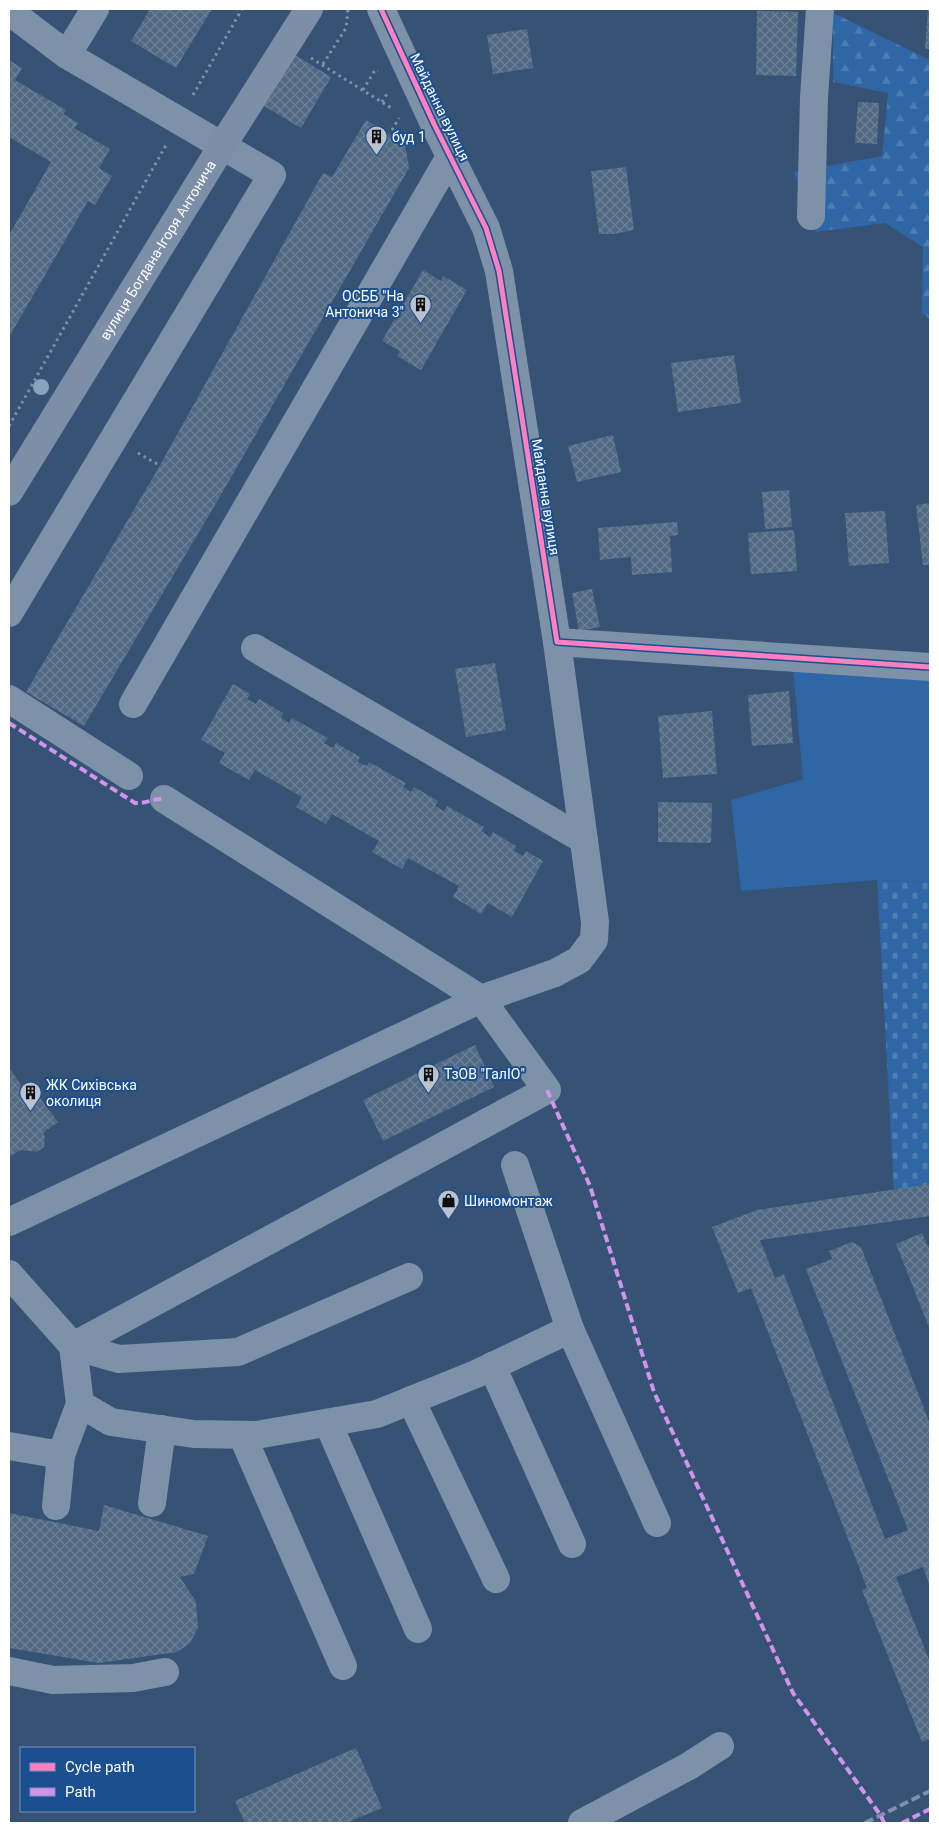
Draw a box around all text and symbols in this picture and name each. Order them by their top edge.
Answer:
street label: Майданна вулиця [407,51,473,163]
building icon: буд 1 [364,125,388,156]
place label: буд 1 [392,129,426,145]
street label: вулиця Богдана-Ігоря Антонича [97,158,219,343]
place label: ОСББ "На Антонича 3" [325,288,404,320]
building icon: ОСББ "На Антонича 3" [408,292,432,323]
street label: Майданна вулиця [529,438,563,556]
building icon: ТзОВ "ГалІО" [416,1062,440,1093]
place label: ТзОВ "ГалІО" [444,1066,525,1082]
place label: ЖК Сихівська околиця [46,1077,137,1109]
building icon: ЖК Сихівська околиця [18,1081,42,1112]
shop icon: Шиномонтаж [436,1189,460,1220]
place label: Шиномонтаж [464,1193,553,1209]
legend [20,1747,195,1812]
text: Cycle path [65,1758,135,1776]
text: Path [65,1783,96,1801]

